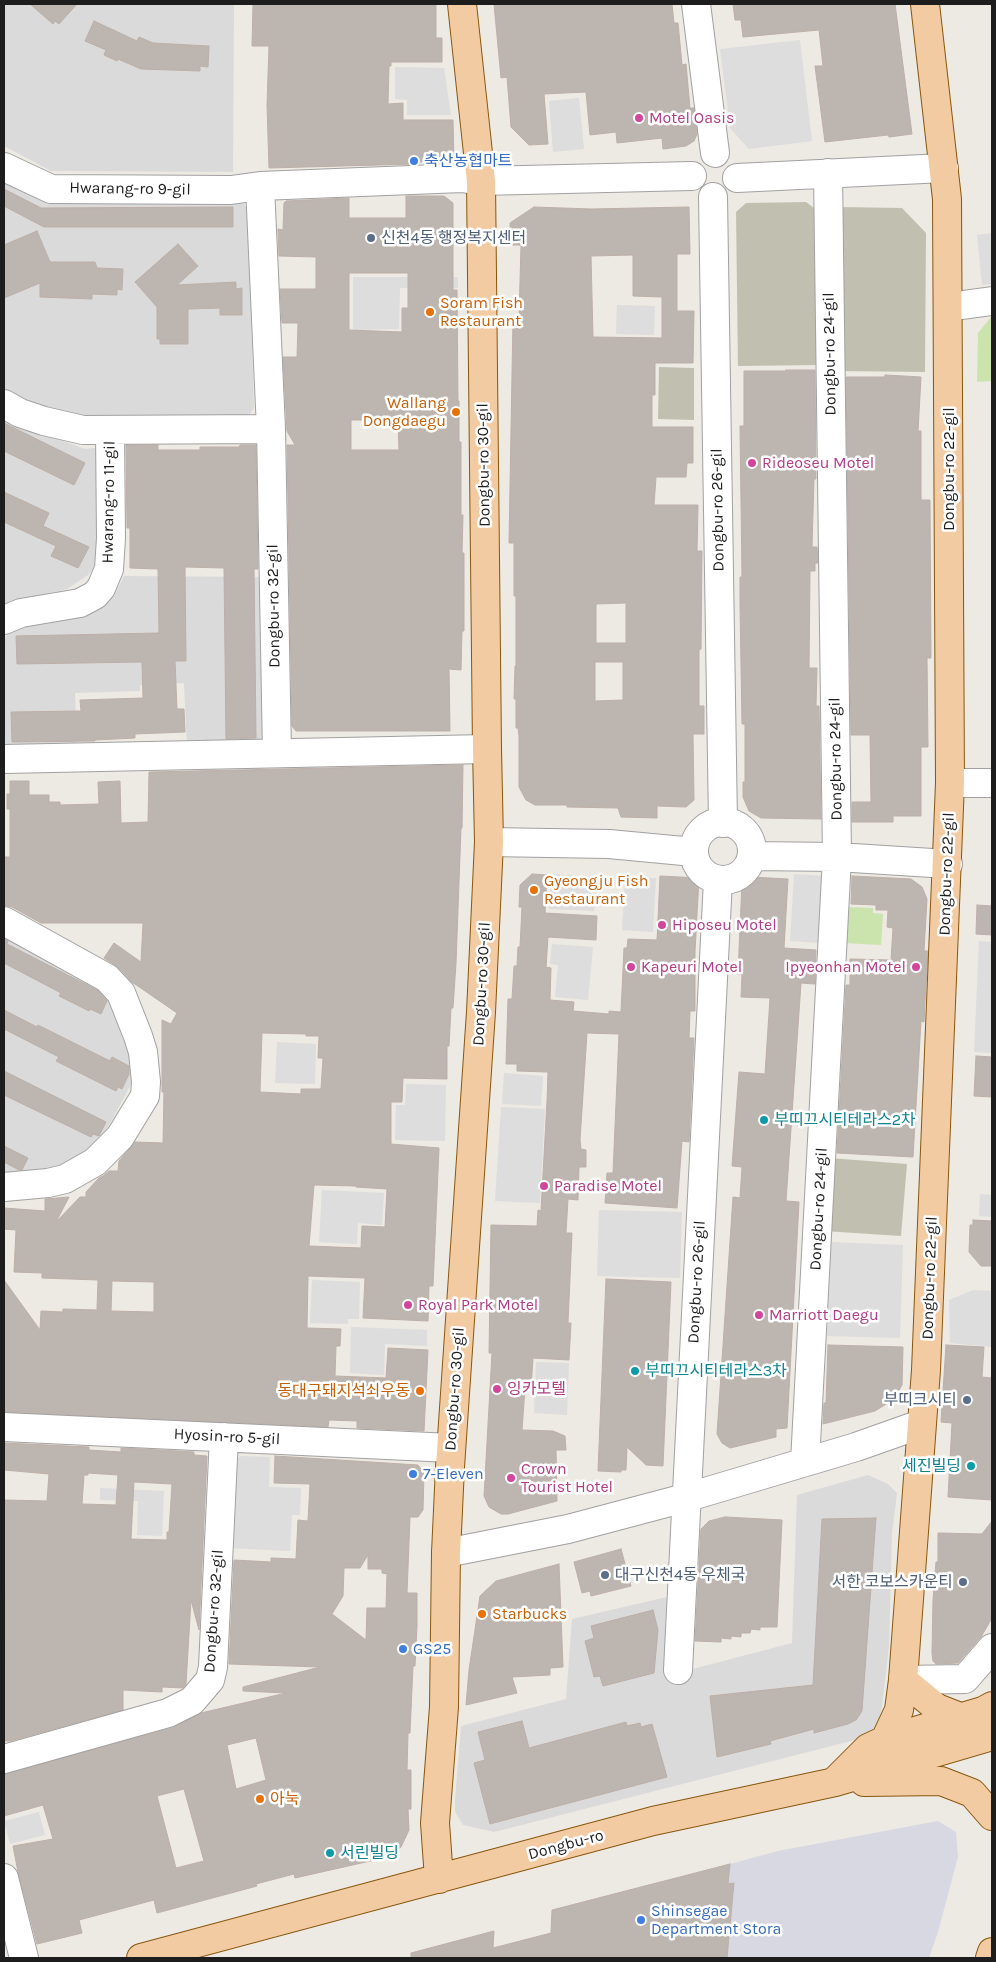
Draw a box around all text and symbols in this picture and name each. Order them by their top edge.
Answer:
place label: Motel Oasis [649,108,735,128]
marker: Motel Oasis [633,112,645,124]
place label: 축산농협마트 [424,151,512,171]
marker: 축산농협마트 [408,155,420,167]
street label: Hwarang-ro 9-gil [69,178,191,200]
place label: 신천4동 행정복지센터 [381,228,526,248]
marker: 신천4동 행정복지센터 [365,232,377,244]
street label: Dongbu-ro 24-gil [819,292,841,416]
place label: Soram Fish Restaurant [440,293,523,331]
marker: Soram Fish Restaurant [424,306,436,318]
place label: Wallang Dongdaegu [363,393,446,431]
street label: Dongbu-ro 30-gil [473,403,495,527]
marker: Wallang Dongdaegu [450,406,462,418]
street label: Dongbu-ro 22-gil [939,407,959,531]
street label: Hwarang-ro 11-gil [98,440,120,564]
street label: Dongbu-ro 26-gil [707,448,729,572]
place label: Rideoseu Motel [762,453,874,473]
marker: Rideoseu Motel [746,457,758,469]
street label: Dongbu-ro 32-gil [263,544,285,668]
street label: Dongbu-ro 24-gil [825,697,847,821]
street label: Dongbu-ro 22-gil [935,812,959,936]
place label: Gyeongju Fish Restaurant [544,871,648,909]
marker: Gyeongju Fish Restaurant [528,884,540,896]
place label: Hiposeu Motel [672,915,777,935]
marker: Hiposeu Motel [656,919,668,931]
street label: Dongbu-ro 30-gil [469,922,495,1046]
place label: Kapeuri Motel [641,957,742,977]
place label: Ipyeonhan Motel [785,957,906,977]
marker: Kapeuri Motel [625,961,637,973]
marker: Ipyeonhan Motel [910,961,922,973]
place label: 부띠끄시티테라스2차 [774,1110,916,1130]
marker: 부띠끄시티테라스2차 [758,1114,770,1126]
street label: Dongbu-ro 24-gil [806,1147,832,1271]
place label: Paradise Motel [554,1176,662,1196]
marker: Paradise Motel [538,1180,550,1192]
street label: Dongbu-ro 22-gil [918,1216,942,1340]
street label: Dongbu-ro 26-gil [684,1220,710,1344]
place label: Royal Park Motel [418,1295,538,1315]
marker: Royal Park Motel [402,1299,414,1311]
place label: Marriott Daegu [769,1305,879,1325]
marker: Marriott Daegu [753,1309,765,1321]
street label: Dongbu-ro 30-gil [441,1327,469,1451]
place label: 부띠끄시티테라스3차 [645,1361,787,1381]
marker: 부띠끄시티테라스3차 [629,1365,641,1377]
place label: 잉카모텔 [507,1379,566,1399]
place label: 동대구돼지석쇠우동 [278,1381,410,1401]
marker: 잉카모텔 [491,1383,503,1395]
marker: 동대구돼지석쇠우동 [414,1385,426,1397]
place label: 부띠크시티 [883,1390,957,1410]
marker: 부띠크시티 [961,1394,973,1406]
street label: Hyosin-ro 5-gil [173,1425,281,1449]
place label: 세진빌딩 [902,1456,961,1476]
place label: Crown Tourist Hotel [521,1459,613,1497]
marker: 세진빌딩 [965,1460,977,1472]
place label: 7-Eleven [423,1464,484,1484]
marker: 7-Eleven [407,1468,419,1480]
marker: Crown Tourist Hotel [505,1472,517,1484]
street label: Dongbu-ro 32-gil [200,1549,228,1673]
place label: 대구신천4동 우체국 [615,1565,745,1585]
marker: 대구신천4동 우체국 [599,1569,611,1581]
place label: 서한 코보스카운티 [831,1572,953,1592]
marker: 서한 코보스카운티 [957,1576,969,1588]
place label: Starbucks [492,1604,567,1624]
marker: Starbucks [476,1608,488,1620]
place label: GS25 [413,1639,451,1659]
marker: GS25 [397,1643,409,1655]
place label: 아눅 [270,1789,299,1809]
marker: 아눅 [254,1793,266,1805]
street label: Dongbu-ro [526,1826,606,1864]
place label: 서린빌딩 [340,1843,399,1863]
marker: 서린빌딩 [324,1847,336,1859]
place label: Shinsegae Department Stora [651,1901,781,1939]
marker: Shinsegae Department Stora [635,1914,647,1926]

